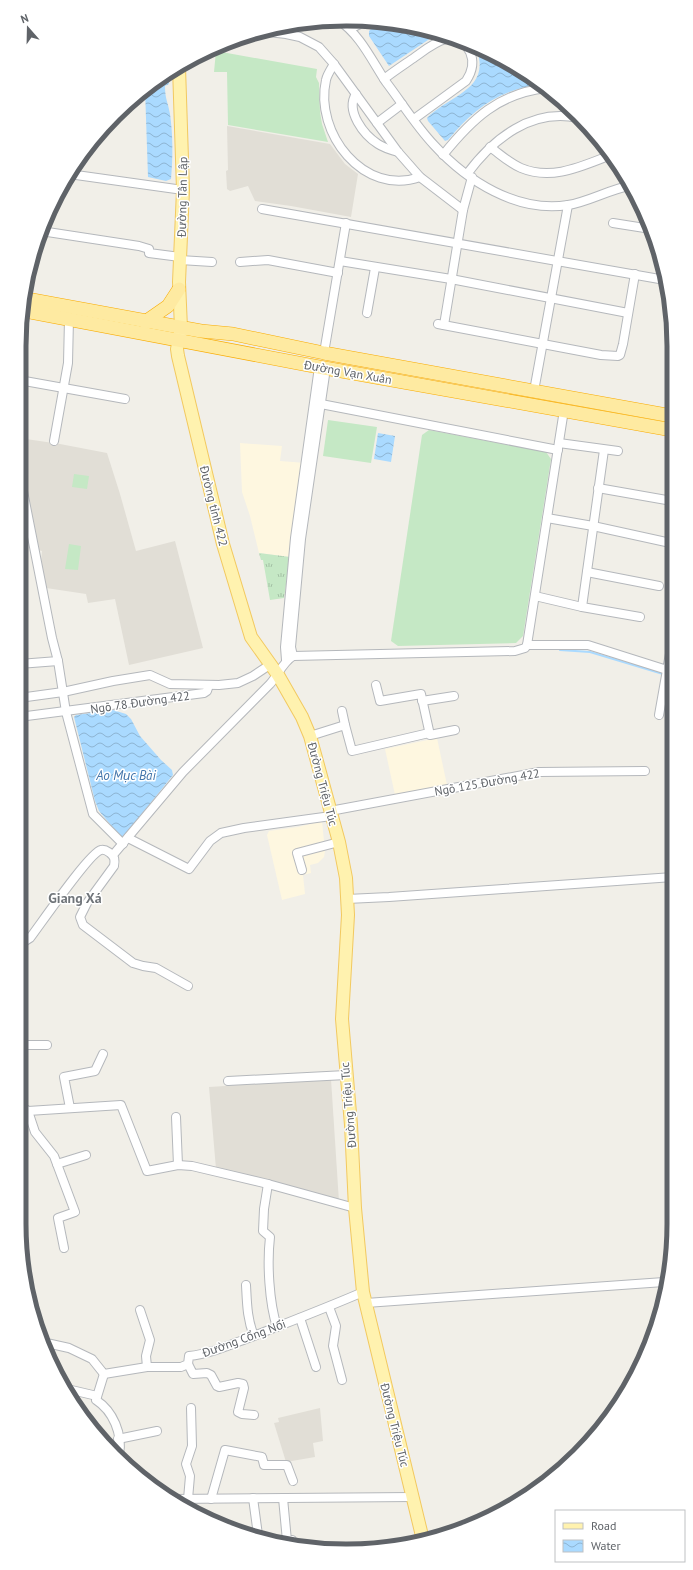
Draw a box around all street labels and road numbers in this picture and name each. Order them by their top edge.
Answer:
street label: Đường Tân Lập [174,157,190,238]
street label: Đường Vạn Xuân [302,357,393,387]
street label: Đường tỉnh 422 [196,463,231,548]
street label: Ngõ 78 Đường 422 [89,688,191,716]
street label: Đường Triệu Túc [304,740,342,828]
street label: Ngõ 125 Đường 422 [433,765,541,799]
street label: Đường Triệu Túc [337,1061,359,1149]
street label: Đường Cổng Nổi [199,1316,288,1360]
street label: Đường Triệu Túc [377,1381,413,1469]

